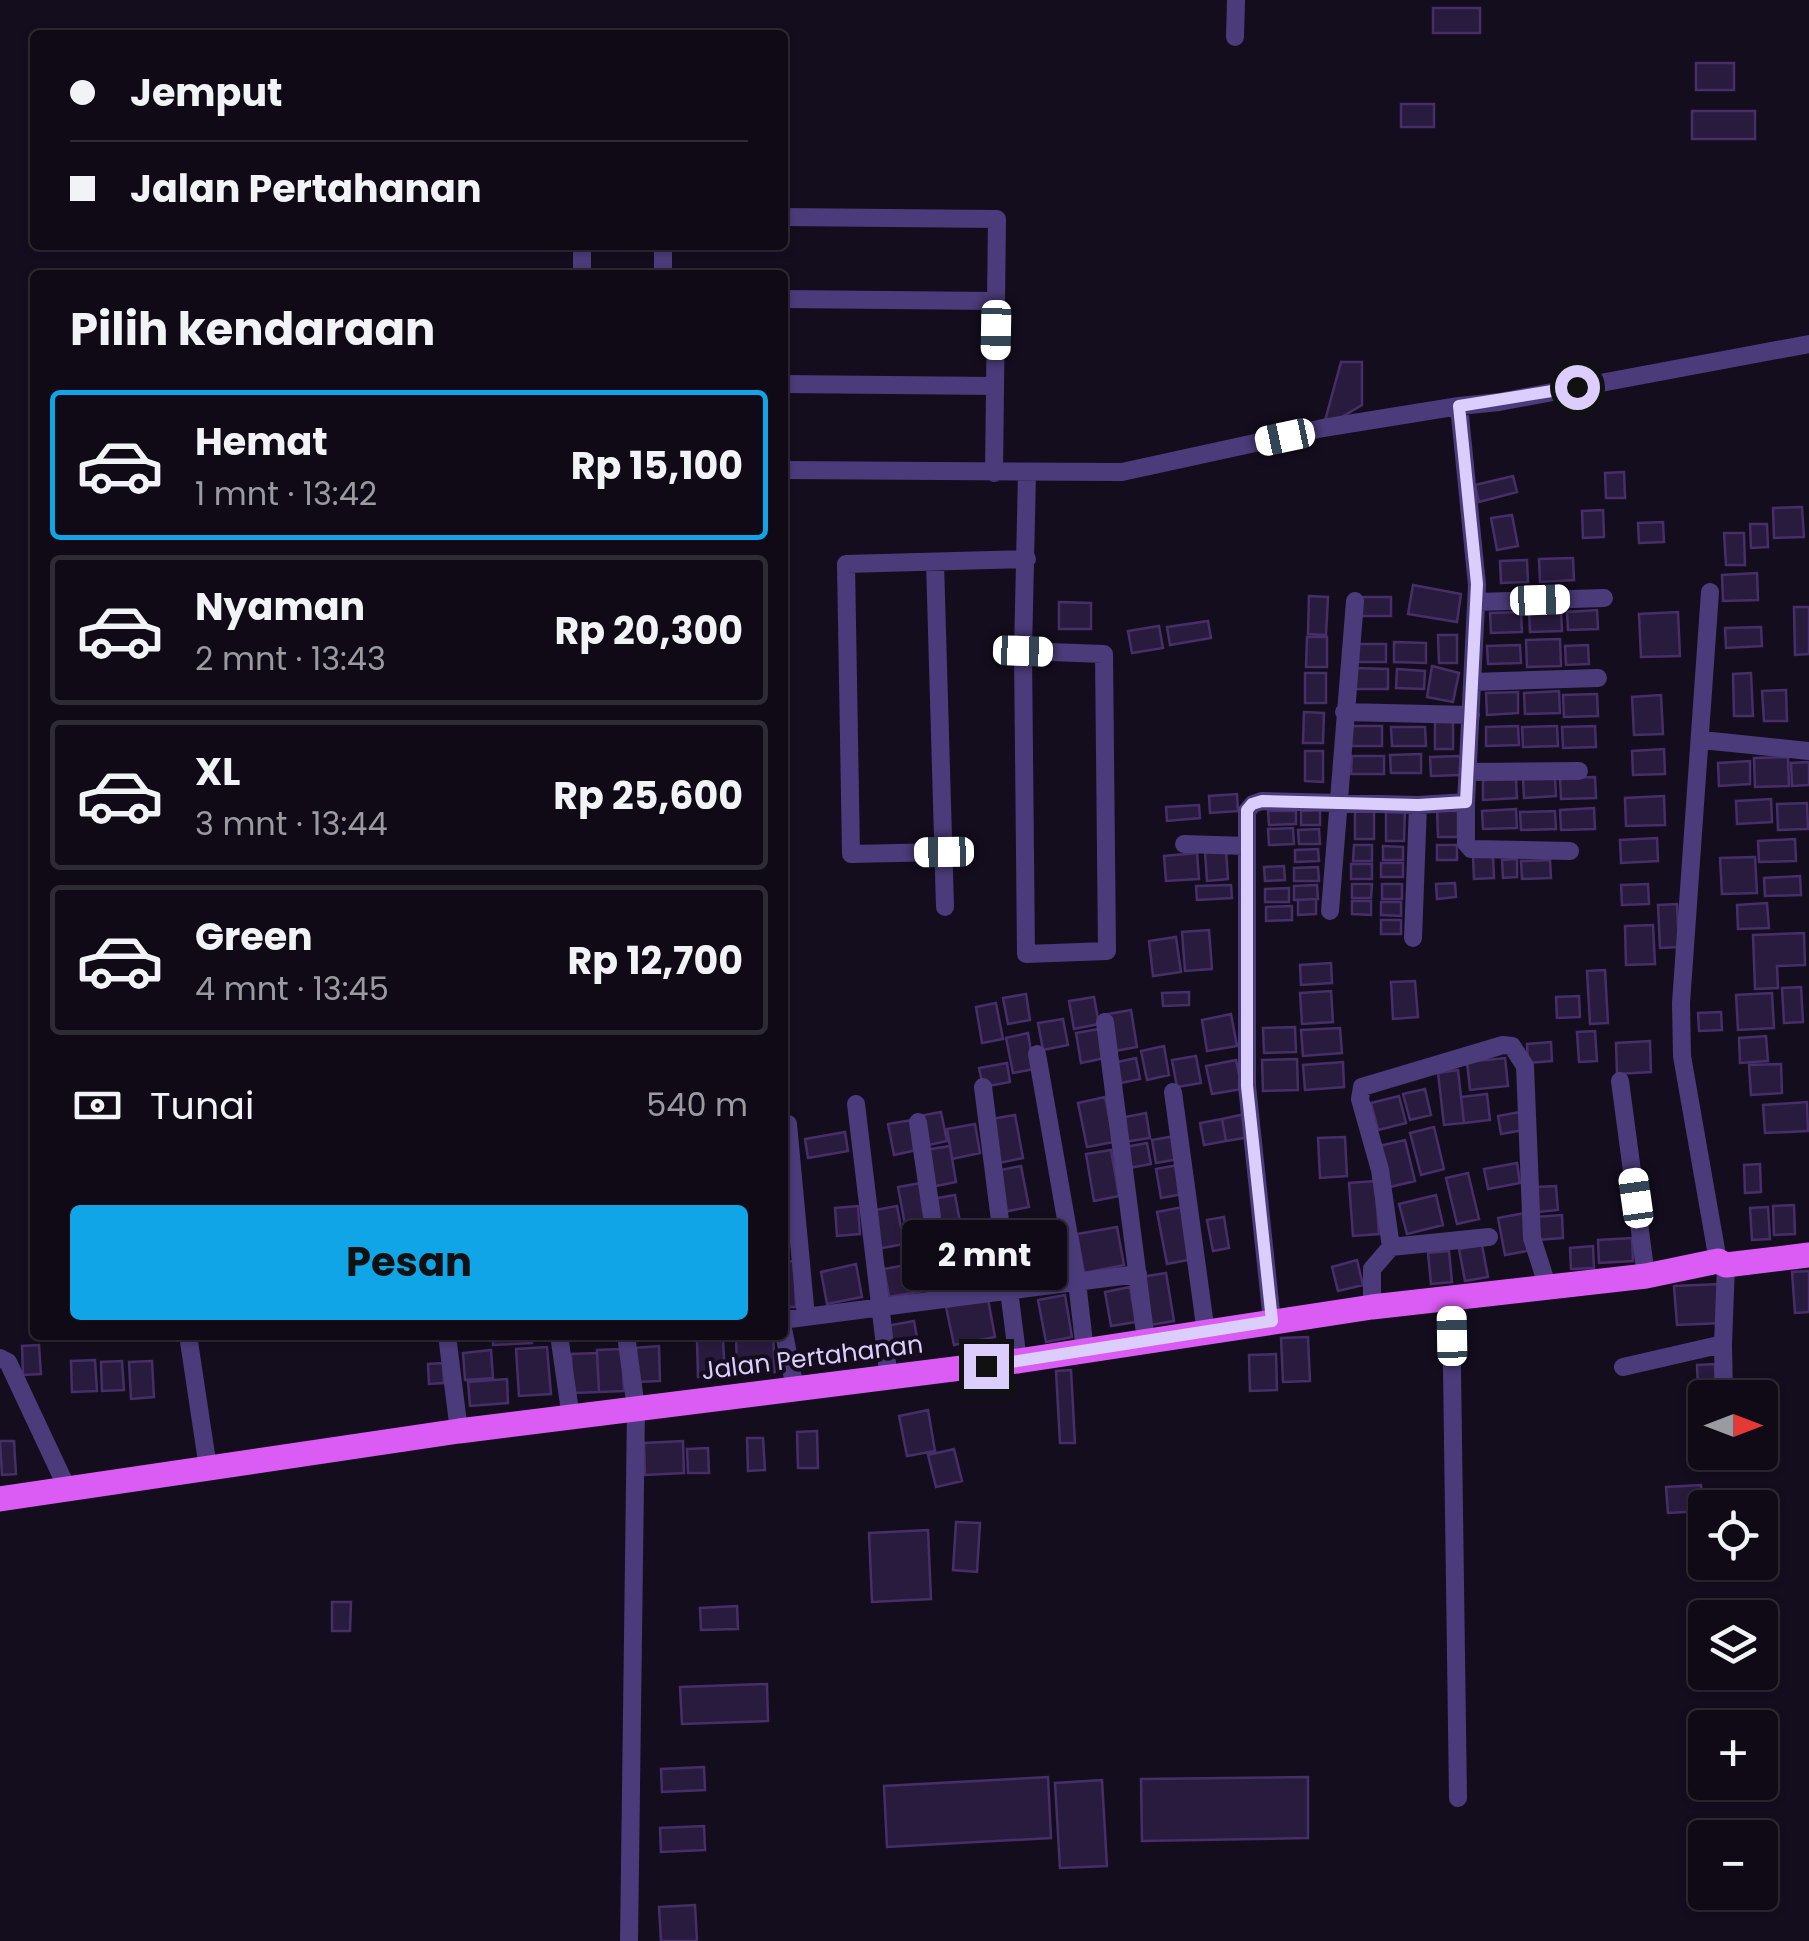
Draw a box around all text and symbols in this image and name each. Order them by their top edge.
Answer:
text: Jemput [130,66,282,119]
text: Jalan Pertahanan [130,162,482,215]
text: Pilih kendaraan [70,298,435,361]
car [980,300,1012,360]
route start [1555,365,1600,410]
text: Hemat [195,415,328,468]
car [1253,416,1317,458]
icon: car [75,420,165,510]
text: Rp 15,100 [571,439,743,492]
text: 1 mnt · 13:42 [195,471,377,516]
text: Nyaman [195,580,365,633]
car [1509,584,1571,616]
icon: car [75,585,165,675]
text: Rp 20,300 [554,604,743,657]
car [992,635,1054,667]
text: 2 mnt · 13:43 [195,636,386,681]
text: XL [195,745,240,798]
icon: car [75,750,165,840]
text: Rp 25,600 [553,769,743,822]
text: 3 mnt · 13:44 [195,801,388,846]
car [914,836,974,868]
text: Green [195,910,313,963]
icon: car [75,915,165,1005]
text: Rp 12,700 [568,934,743,987]
text: 4 mnt · 13:45 [195,966,389,1011]
icon: cash [70,1078,125,1133]
text: Tunai [150,1079,254,1132]
text: 540 m [646,1082,748,1127]
car [1617,1166,1655,1230]
button: Pesan [70,1205,748,1320]
callout: 2 mnt [904,1221,1068,1291]
text: 2 mnt [938,1232,1031,1277]
car [1436,1306,1468,1366]
street label: Jalan Pertahanan [699,1327,925,1388]
route end [964,1344,1009,1389]
north arrow [1688,1380,1778,1470]
map controls [1688,1380,1778,1910]
button: locate [1688,1490,1778,1580]
button: layers [1688,1600,1778,1690]
button: + [1688,1710,1778,1800]
button: − [1688,1820,1778,1910]

